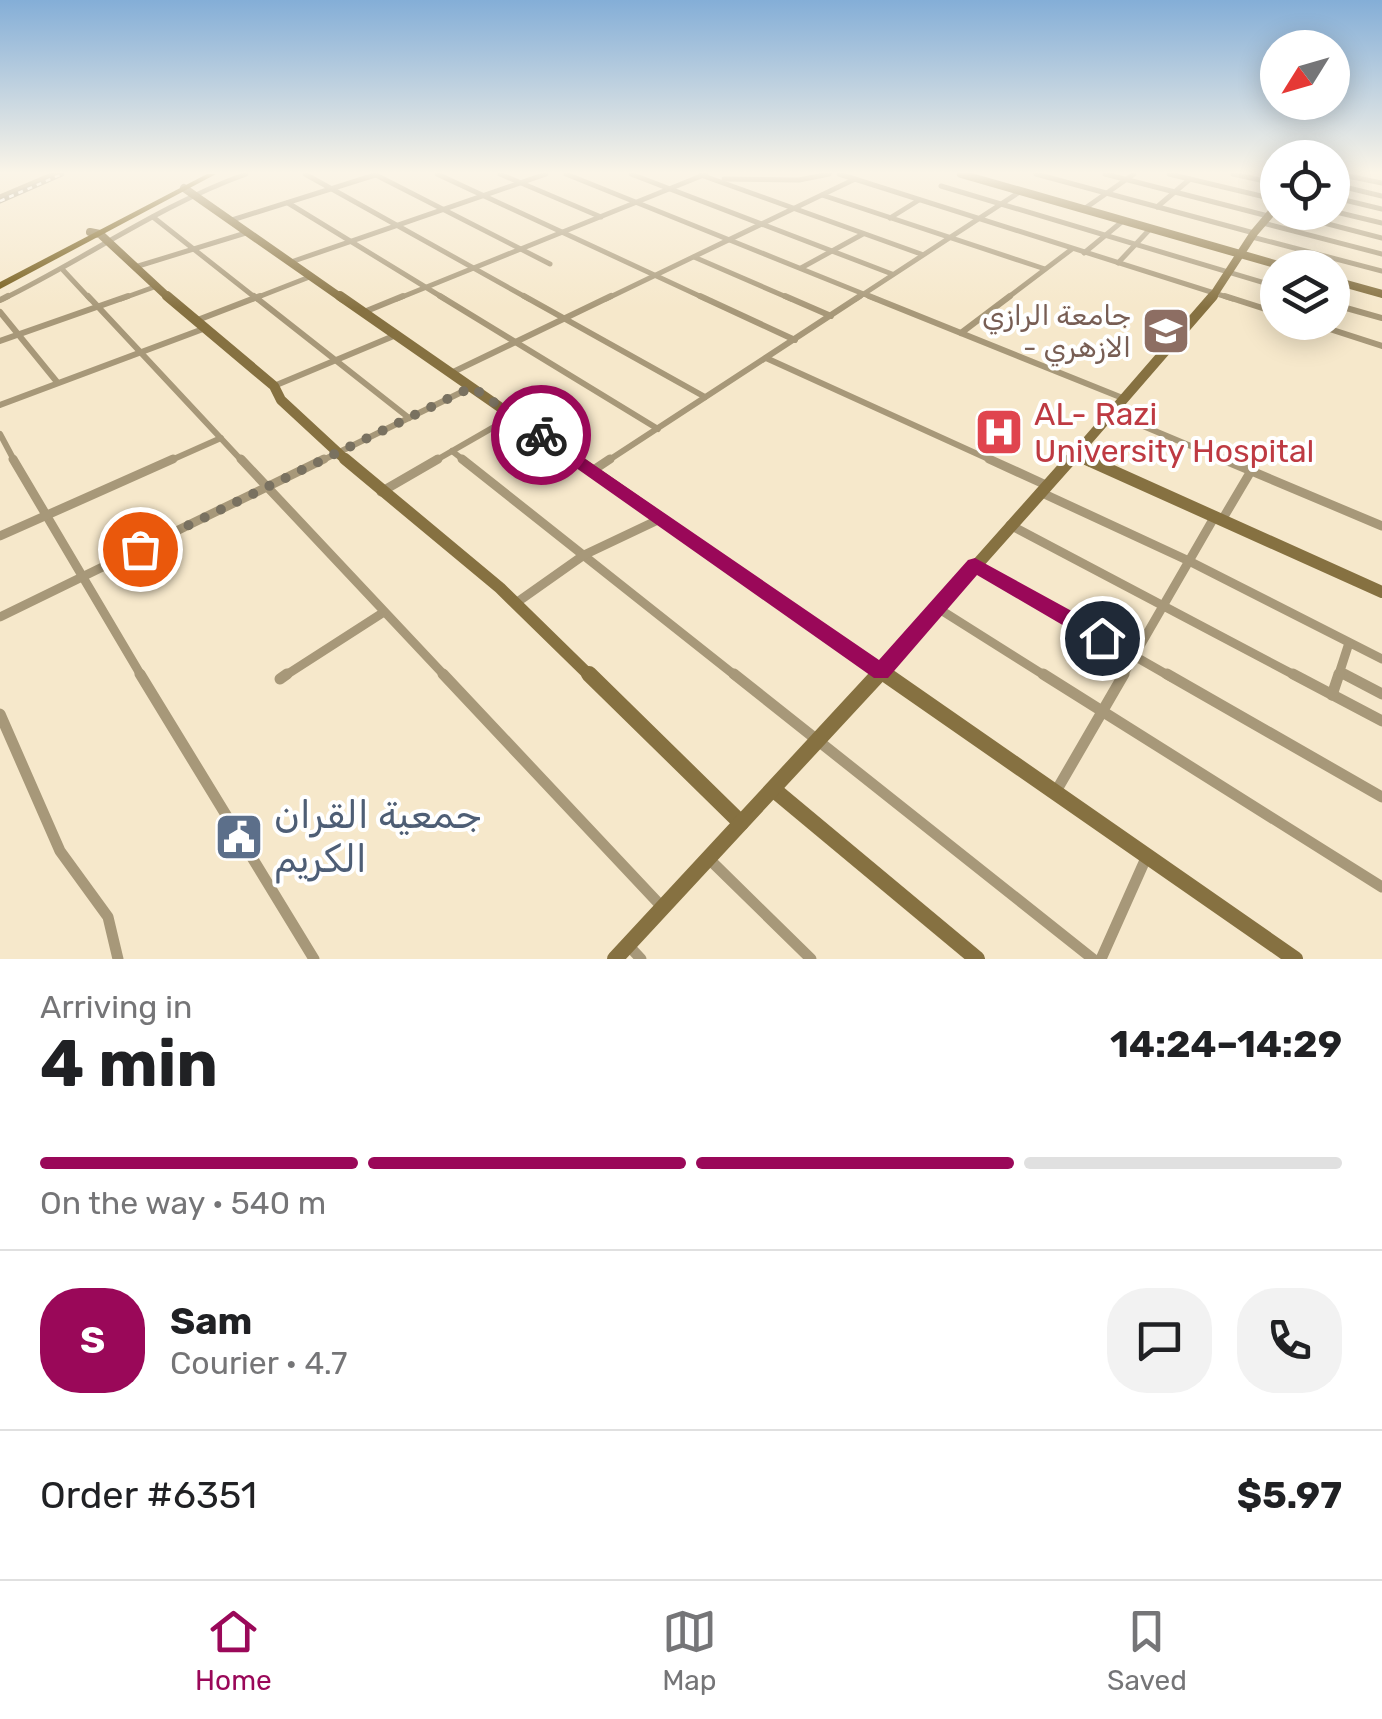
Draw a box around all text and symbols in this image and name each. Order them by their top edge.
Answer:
north arrow [1260,30,1350,120]
map controls [1260,30,1350,340]
button: locate [1260,140,1350,230]
button: layers [1260,250,1350,340]
place label: جامعة الرازي - الازهري [982,299,1131,367]
school or university icon: جامعة الرازي - الازهري [1140,305,1192,357]
courier [491,385,591,485]
place label: AL- Razi University Hospital [1034,395,1314,470]
hospital icon: AL- Razi University Hospital [973,406,1025,458]
icon: bike [514,408,569,463]
pin [98,507,183,592]
icon: bag [113,522,168,577]
pin [1060,596,1145,681]
icon: home [1075,611,1130,666]
place label: جمعية القران الكريم [274,792,482,884]
public building icon: جمعية القران الكريم [213,811,265,863]
text: Arriving in [40,988,192,1026]
text: 14:24–14:29 [1110,1021,1342,1067]
text: 4 min [40,1025,218,1102]
text: On the way · 540 m [40,1184,326,1222]
button: chat [1107,1288,1212,1393]
button: phone [1237,1288,1342,1393]
text: Sam [170,1298,252,1344]
text: S [80,1317,105,1363]
text: Courier · 4.7 [170,1344,347,1382]
text: Order #6351 [40,1472,257,1518]
text: $5.97 [1237,1472,1342,1518]
tab: Home [195,1604,272,1697]
tab: Map [662,1604,717,1697]
tab: Saved [1107,1604,1187,1697]

